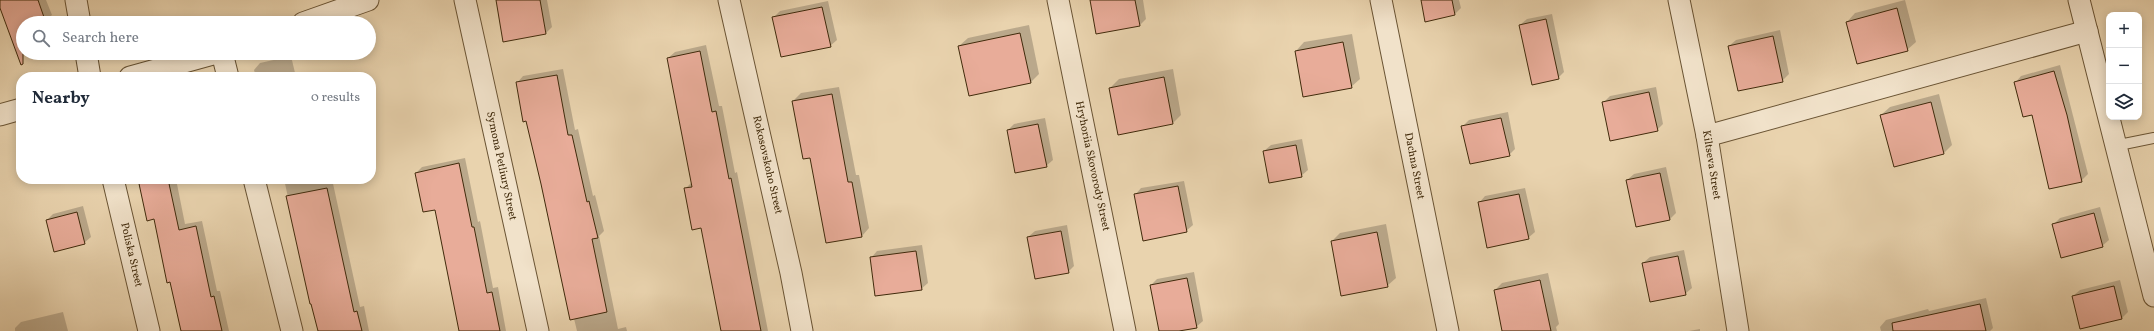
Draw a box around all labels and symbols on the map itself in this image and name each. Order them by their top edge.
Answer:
street label: Hryhoriia Skovorody Street [1071,100,1113,233]
street label: Symona Petliury Street [482,110,520,222]
street label: Rokosovskoho Street [748,114,786,216]
street label: Kiltseva Street [1698,129,1724,201]
street label: Dachna Street [1400,131,1428,201]
street label: Poliska Street [116,221,146,289]

